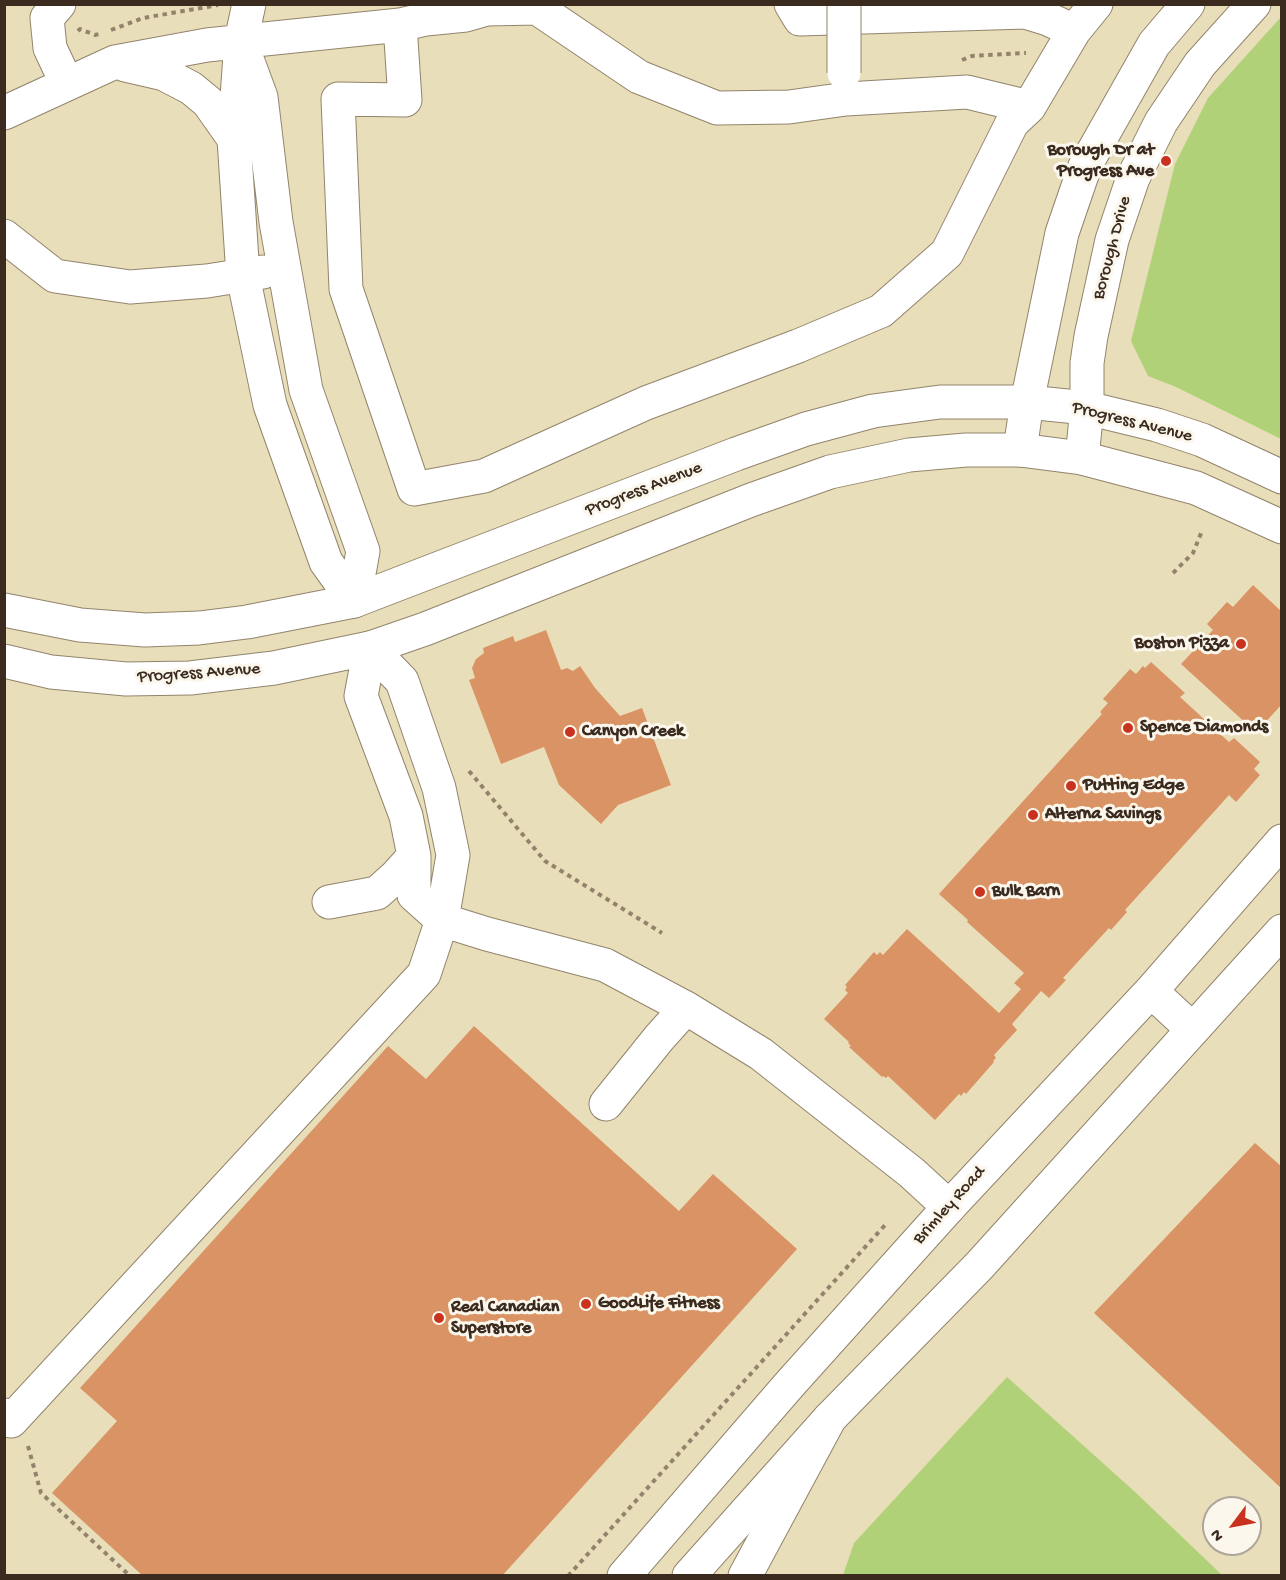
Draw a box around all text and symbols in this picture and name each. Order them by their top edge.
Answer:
place label: Borough Dr at Progress Ave [1047,140,1154,182]
marker: Borough Dr at Progress Ave [1159,154,1173,168]
street label: Borough Drive [1089,194,1137,302]
street label: Progress Avenue [1070,398,1194,448]
street label: Progress Avenue [583,458,705,522]
place label: Boston Pizza [1135,633,1229,655]
marker: Boston Pizza [1234,637,1248,651]
street label: Progress Avenue [137,659,261,689]
place label: Spence Diamonds [1140,717,1268,739]
place label: Canyon Creek [582,721,684,743]
marker: Spence Diamonds [1121,721,1135,735]
marker: Canyon Creek [563,725,577,739]
place label: Putting Edge [1083,775,1184,797]
marker: Putting Edge [1064,779,1078,793]
place label: Alterna Savings [1045,804,1161,826]
marker: Alterna Savings [1026,808,1040,822]
place label: Bulk Barn [992,881,1060,903]
marker: Bulk Barn [973,885,987,899]
street label: Brimley Road [909,1162,991,1250]
place label: GoodLife Fitness [598,1293,720,1315]
place label: Real Canadian Superstore [451,1297,559,1340]
marker: GoodLife Fitness [579,1297,593,1311]
marker: Real Canadian Superstore [432,1311,446,1325]
north arrow [1202,1496,1262,1556]
text: N [1207,1525,1229,1544]

